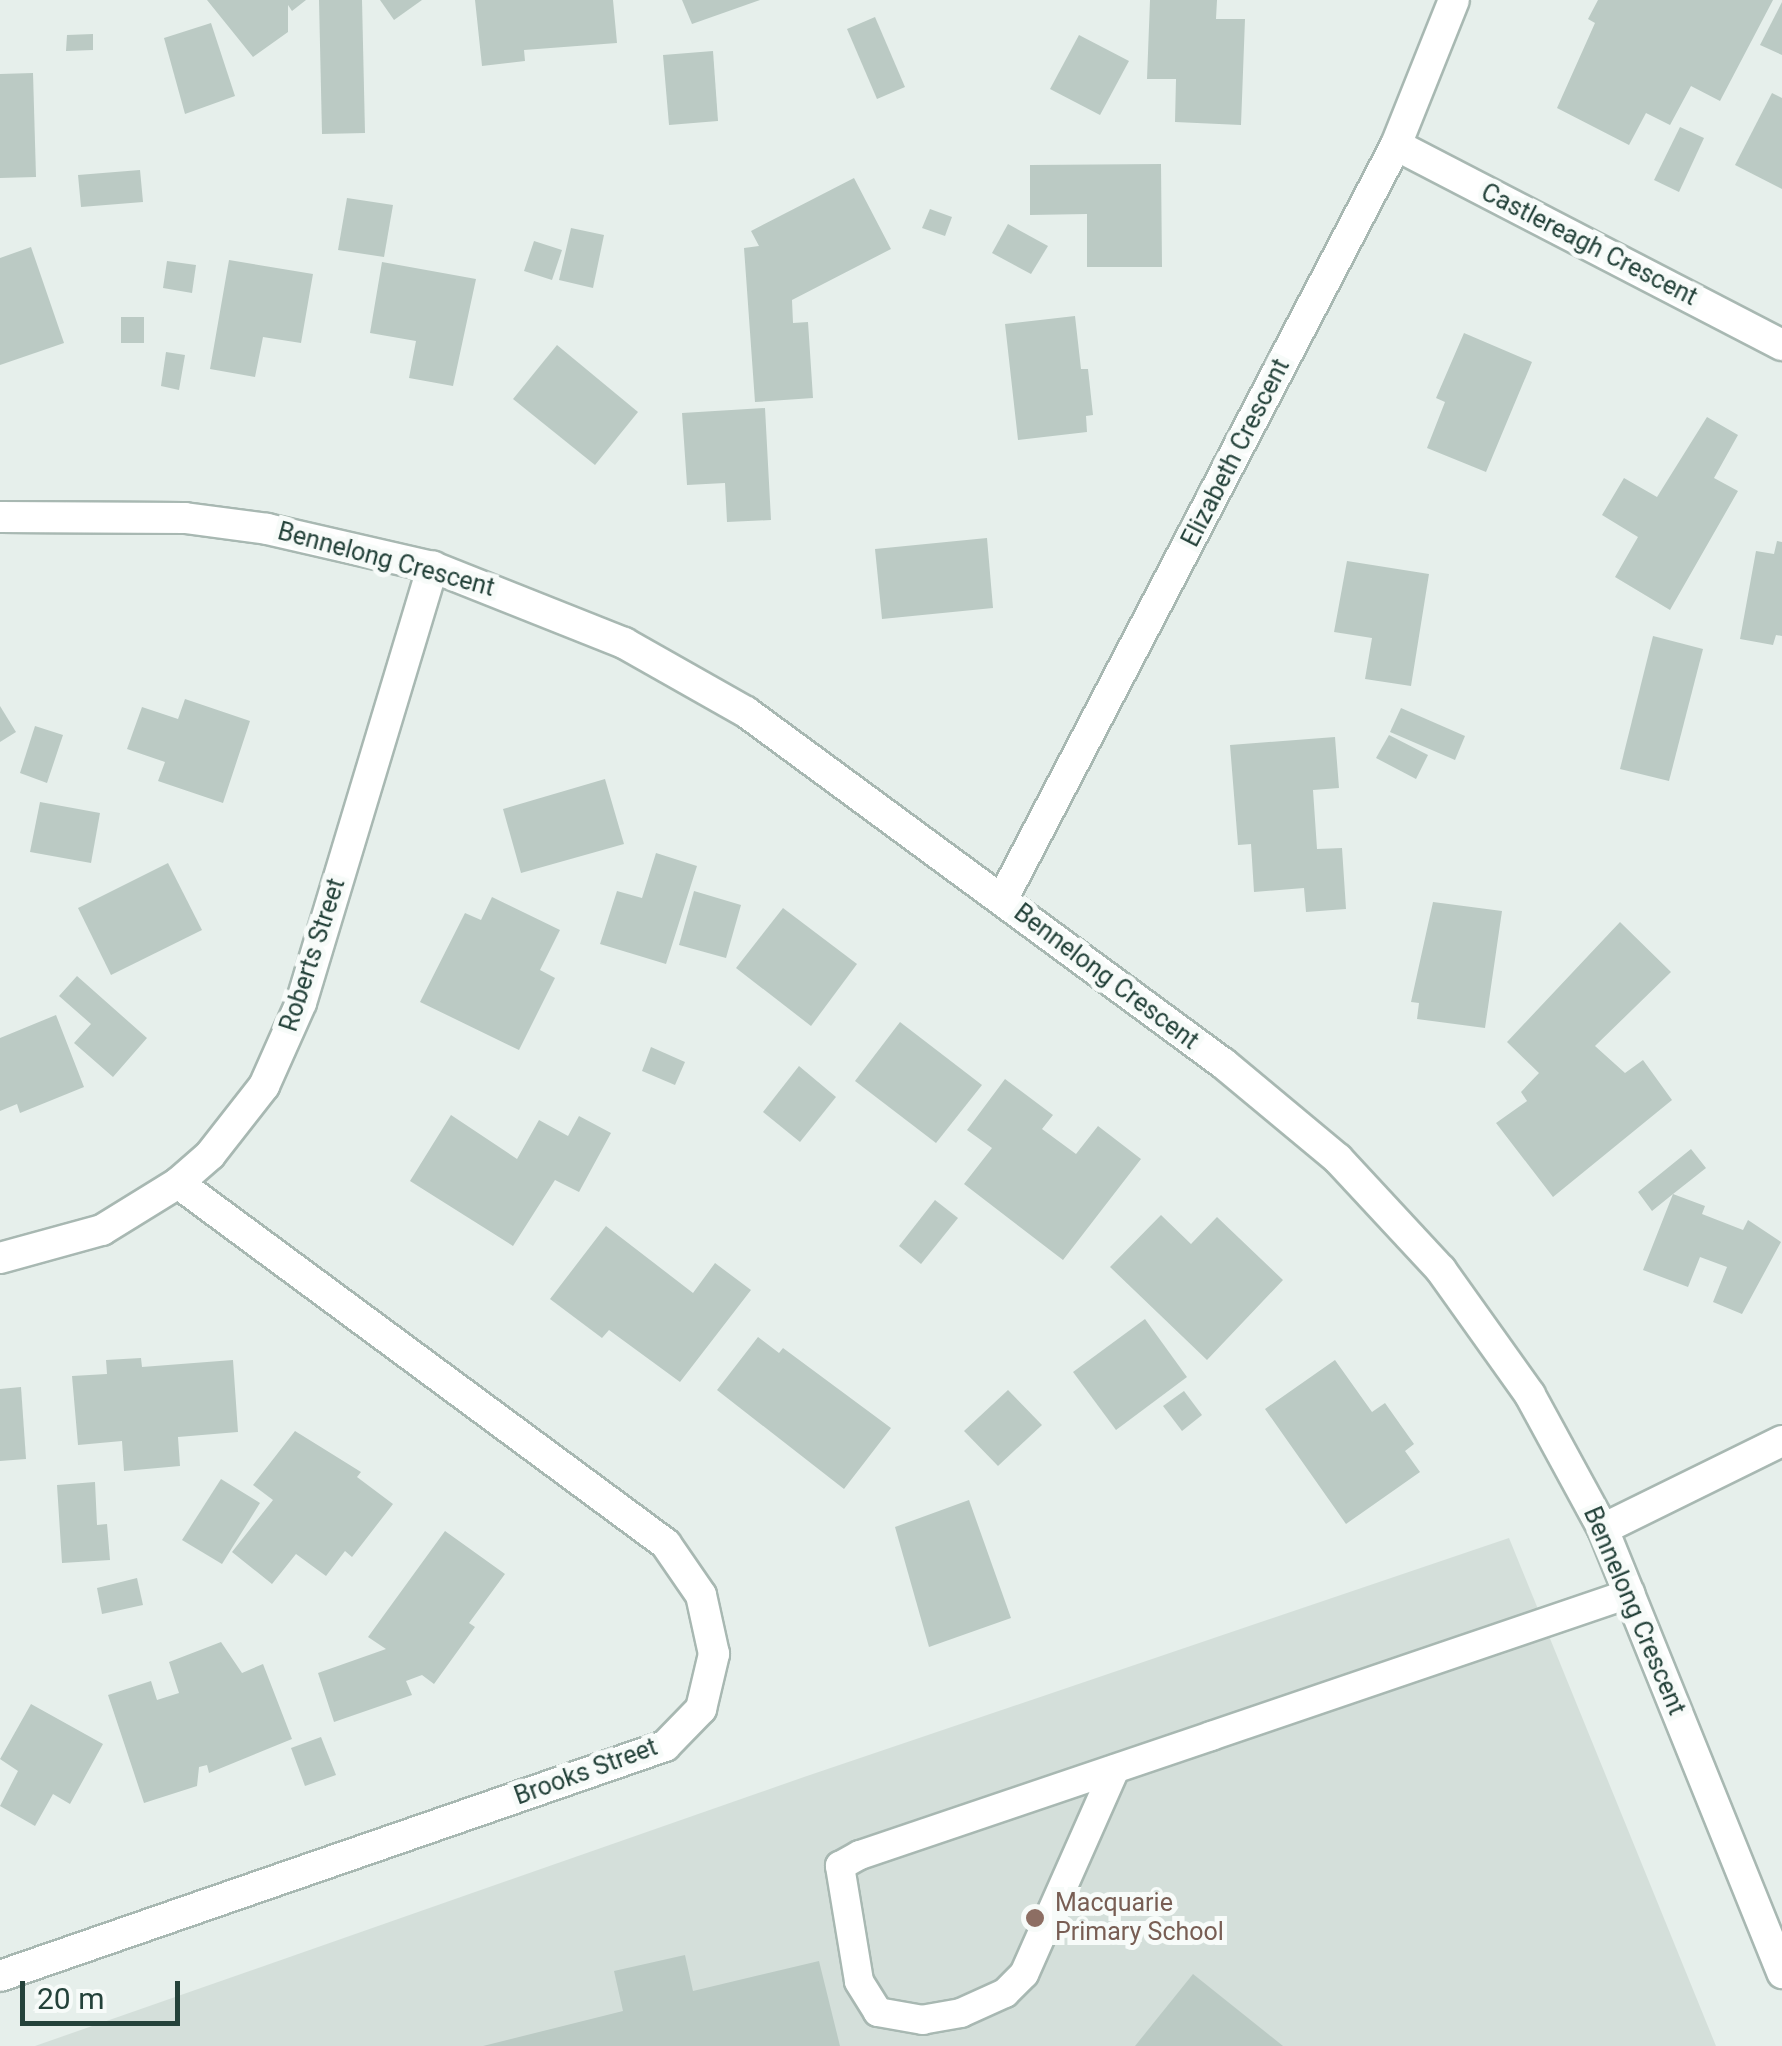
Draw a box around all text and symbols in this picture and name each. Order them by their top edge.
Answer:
street label: Castlereagh Crescent [1476,178,1702,312]
street label: Elizabeth Crescent [1176,354,1296,552]
street label: Bennelong Crescent [274,517,498,603]
street label: Roberts Street [274,875,352,1035]
street label: Bennelong Crescent [1008,898,1204,1056]
street label: Bennelong Crescent [1577,1502,1691,1720]
street label: Brooks Street [510,1732,662,1812]
place label: Macquarie Primary School [1055,1889,1224,1948]
marker: Macquarie Primary School [1024,1907,1046,1929]
scale bar [25,1961,185,2023]
text: 20 m [37,1981,104,2016]

